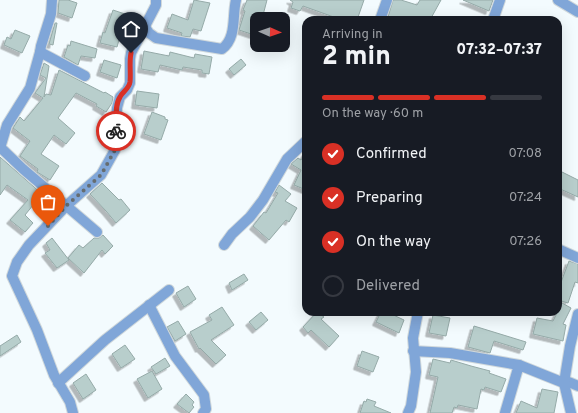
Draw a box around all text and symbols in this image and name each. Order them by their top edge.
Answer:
pin [114,12,148,53]
north arrow [250,12,290,52]
map controls [250,12,290,52]
icon: home [120,18,142,40]
text: Arriving in [322,27,383,43]
text: 2 min [322,41,391,74]
text: 07:32–07:37 [456,41,542,60]
text: On the way · 60 m [322,106,423,122]
courier [96,111,136,151]
icon: bike [105,120,127,142]
icon: check [322,143,344,165]
text: Confirmed [356,145,427,164]
text: 07:08 [509,146,542,162]
pin [31,185,65,226]
icon: check [322,187,344,209]
text: Preparing [356,189,423,208]
text: 07:24 [509,190,542,206]
icon: bag [37,191,59,213]
icon: check [322,231,344,253]
text: On the way [356,233,431,252]
text: 07:26 [509,234,542,250]
text: Delivered [356,277,420,296]

